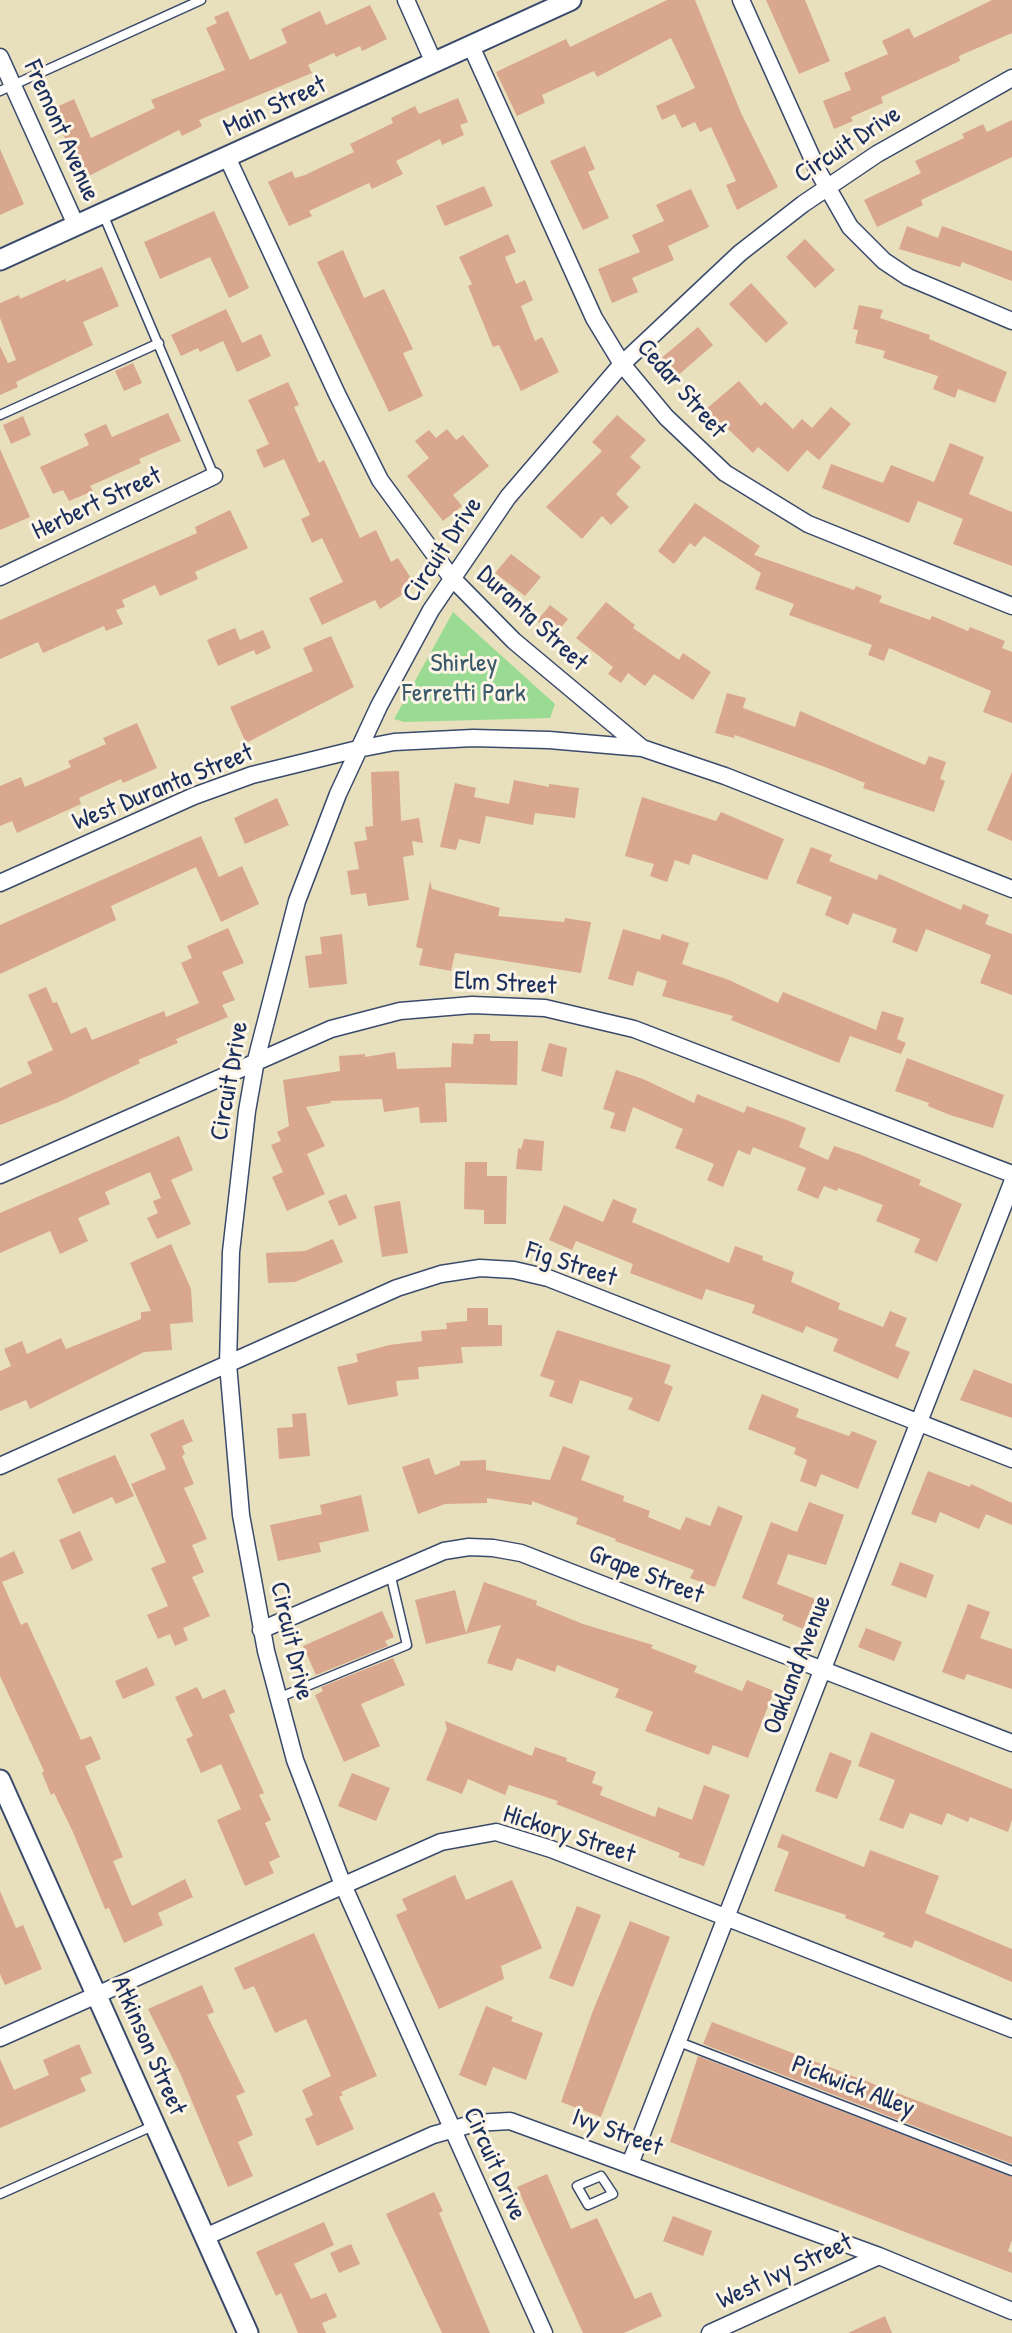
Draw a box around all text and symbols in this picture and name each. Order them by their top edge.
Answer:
street label: Fremont Avenue [16,56,106,206]
street label: Main Street [219,70,331,144]
street label: Circuit Drive [789,99,907,191]
street label: Cedar Street [629,333,733,445]
street label: Herbert Street [27,460,167,548]
street label: Circuit Drive [396,491,490,609]
street label: Duranta Street [470,560,594,678]
park label: Shirley Ferretti Park [402,648,526,710]
street label: West Duranta Street [68,738,258,838]
street label: Elm Street [453,966,557,1002]
street label: Circuit Drive [204,1019,256,1143]
street label: Fig Street [522,1236,620,1294]
street label: Grape Street [584,1539,708,1611]
street label: Circuit Drive [262,1579,320,1703]
street label: Oakland Avenue [757,1591,839,1739]
street label: Hickory Street [499,1799,639,1871]
street label: Atkinson Street [103,1972,193,2120]
street label: Pickwick Alley [787,2049,919,2125]
street label: Ivy Street [567,2102,667,2164]
street label: Circuit Drive [455,2103,533,2225]
street label: West Ivy Street [713,2227,857,2317]

